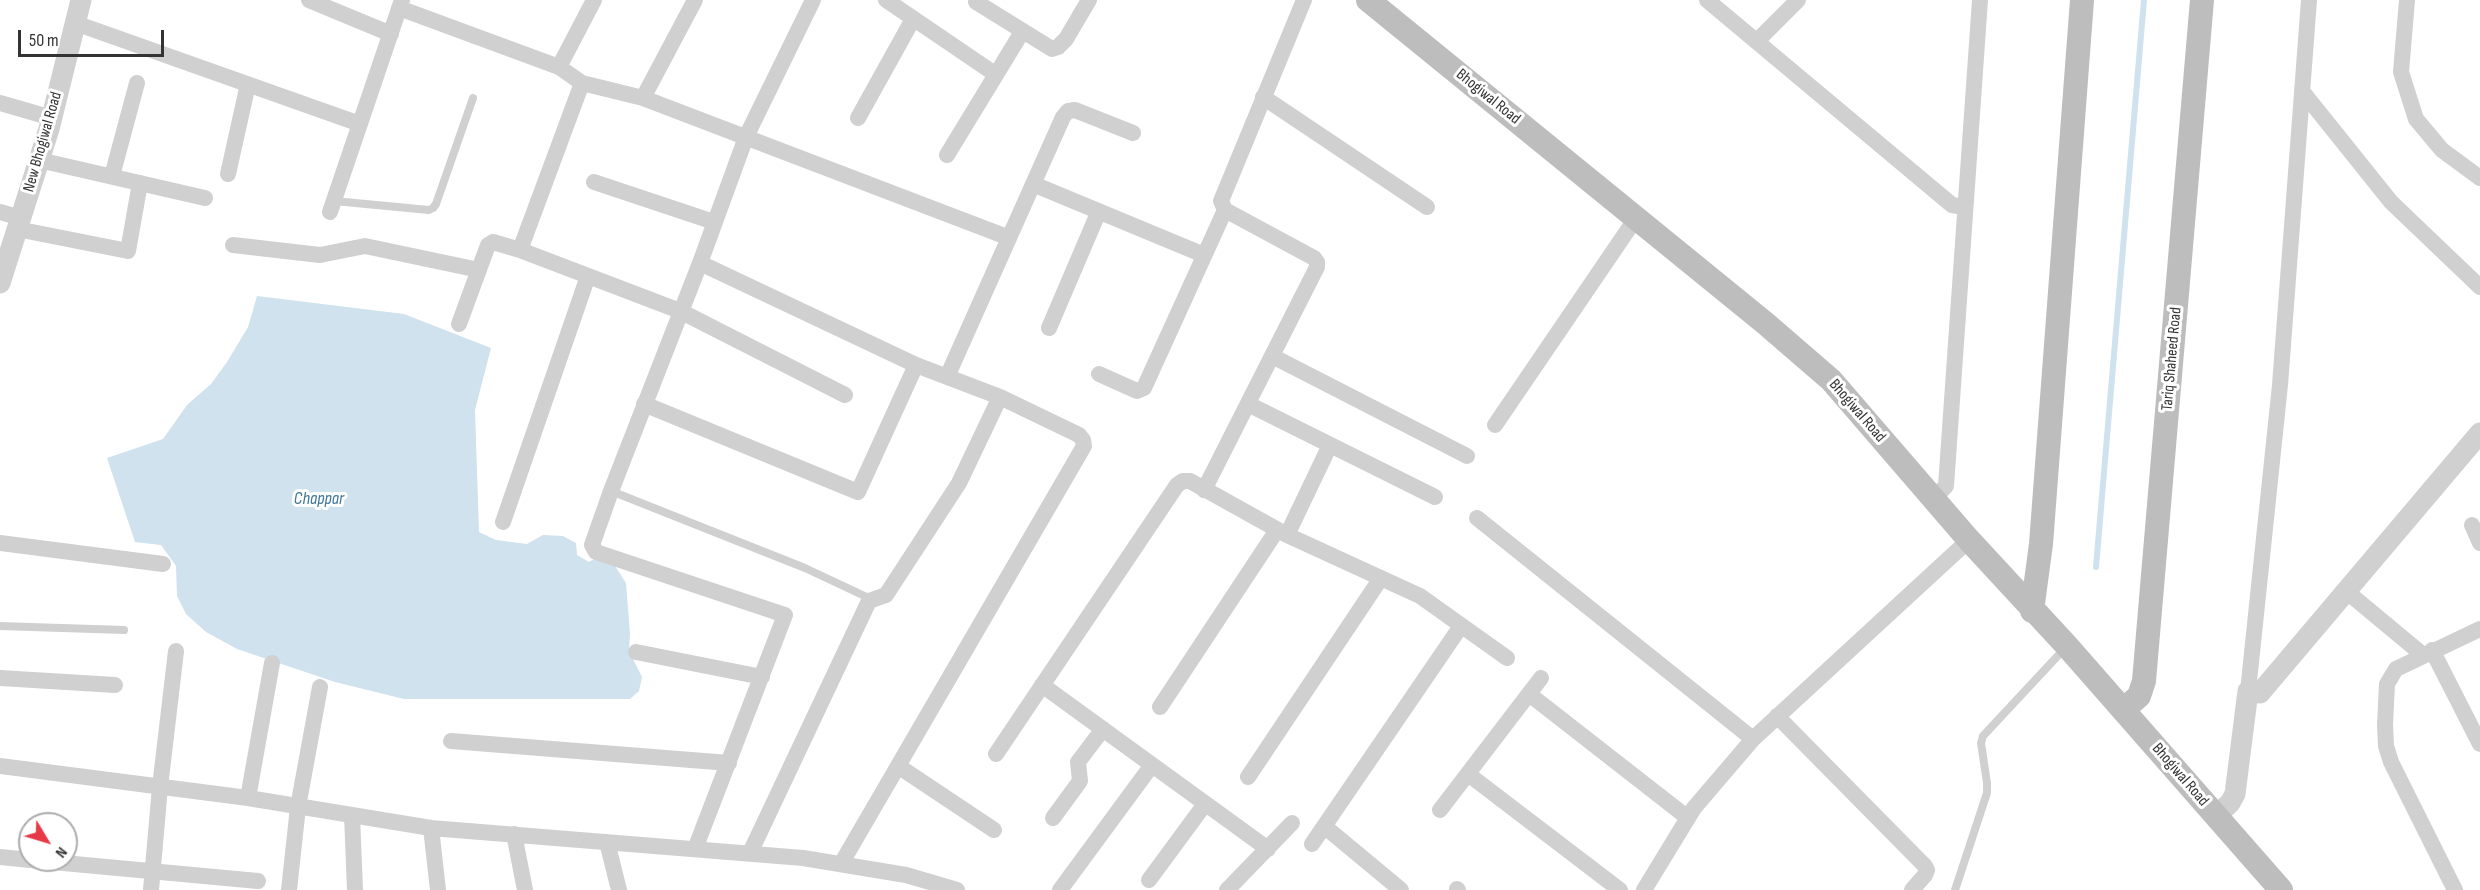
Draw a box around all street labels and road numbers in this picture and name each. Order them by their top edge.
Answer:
street label: Bhogiwal Road [1452,65,1524,129]
street label: New Bhogiwal Road [20,90,66,194]
street label: Tariq Shaheed Road [2158,306,2186,412]
street label: Bhogiwal Road [1824,376,1890,446]
street label: Bhogiwal Road [2147,740,2213,810]

